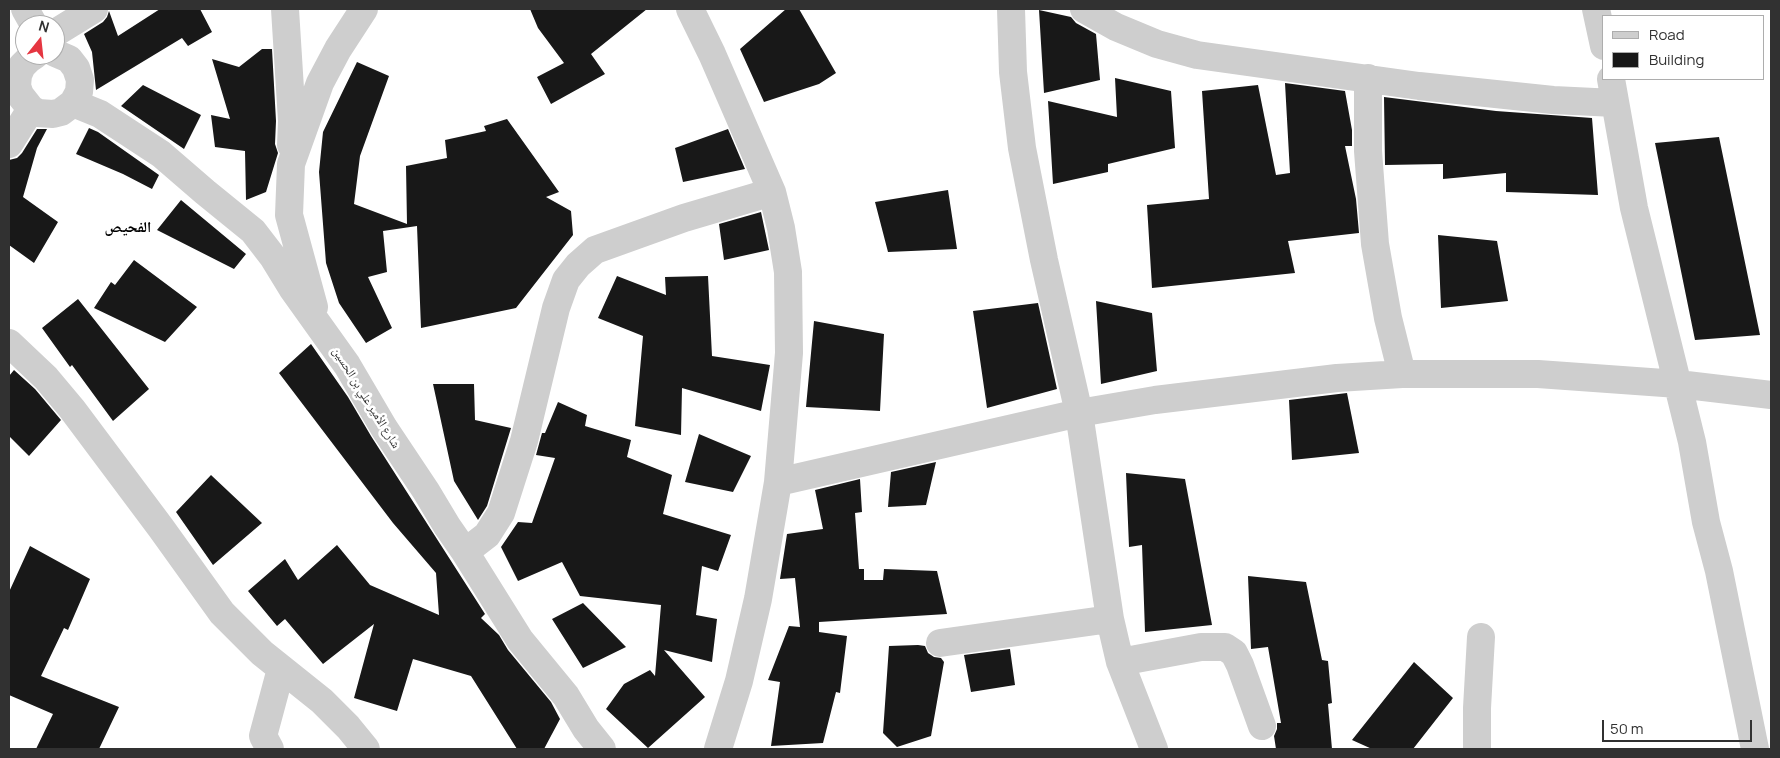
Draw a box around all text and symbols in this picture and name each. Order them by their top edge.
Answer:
north arrow [15,15,65,65]
legend [1602,15,1765,80]
text: N [37,16,51,37]
text: Road [1649,24,1685,45]
text: Building [1649,49,1704,70]
district label: الفحيص [105,219,151,237]
street label: شارع الأمير علي بن الحسين [329,345,403,451]
scale bar [1605,710,1755,742]
text: 50 m [1610,718,1644,739]

